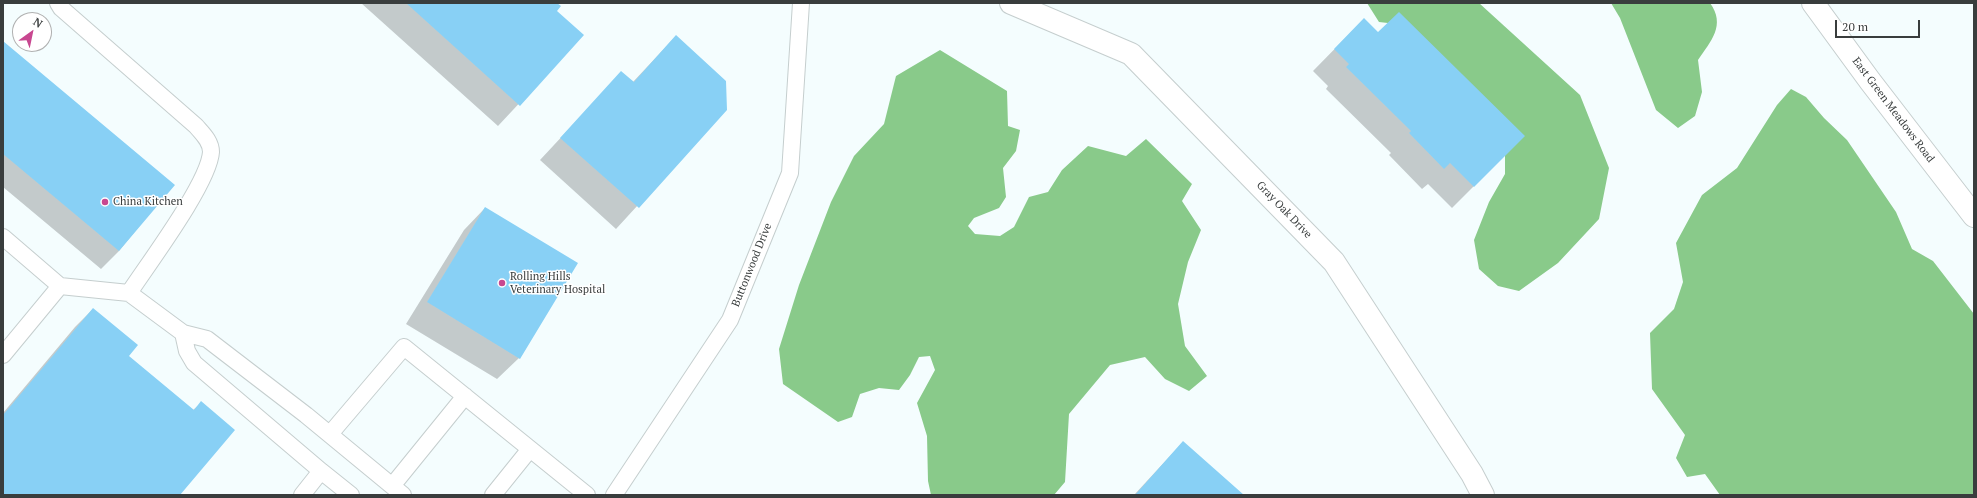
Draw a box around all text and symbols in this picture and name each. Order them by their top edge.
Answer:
north arrow [12,12,52,52]
scale bar [1837,12,1922,38]
text: N [31,15,45,31]
text: 20 m [1842,19,1868,34]
street label: East Green Meadows Road [1849,55,1937,165]
street label: Gray Oak Drive [1254,179,1314,241]
place label: China Kitchen [113,195,183,209]
marker: China Kitchen [100,197,110,207]
street label: Buttonwood Drive [729,221,775,309]
place label: Rolling Hills Veterinary Hospital [510,270,605,296]
marker: Rolling Hills Veterinary Hospital [497,278,507,288]

